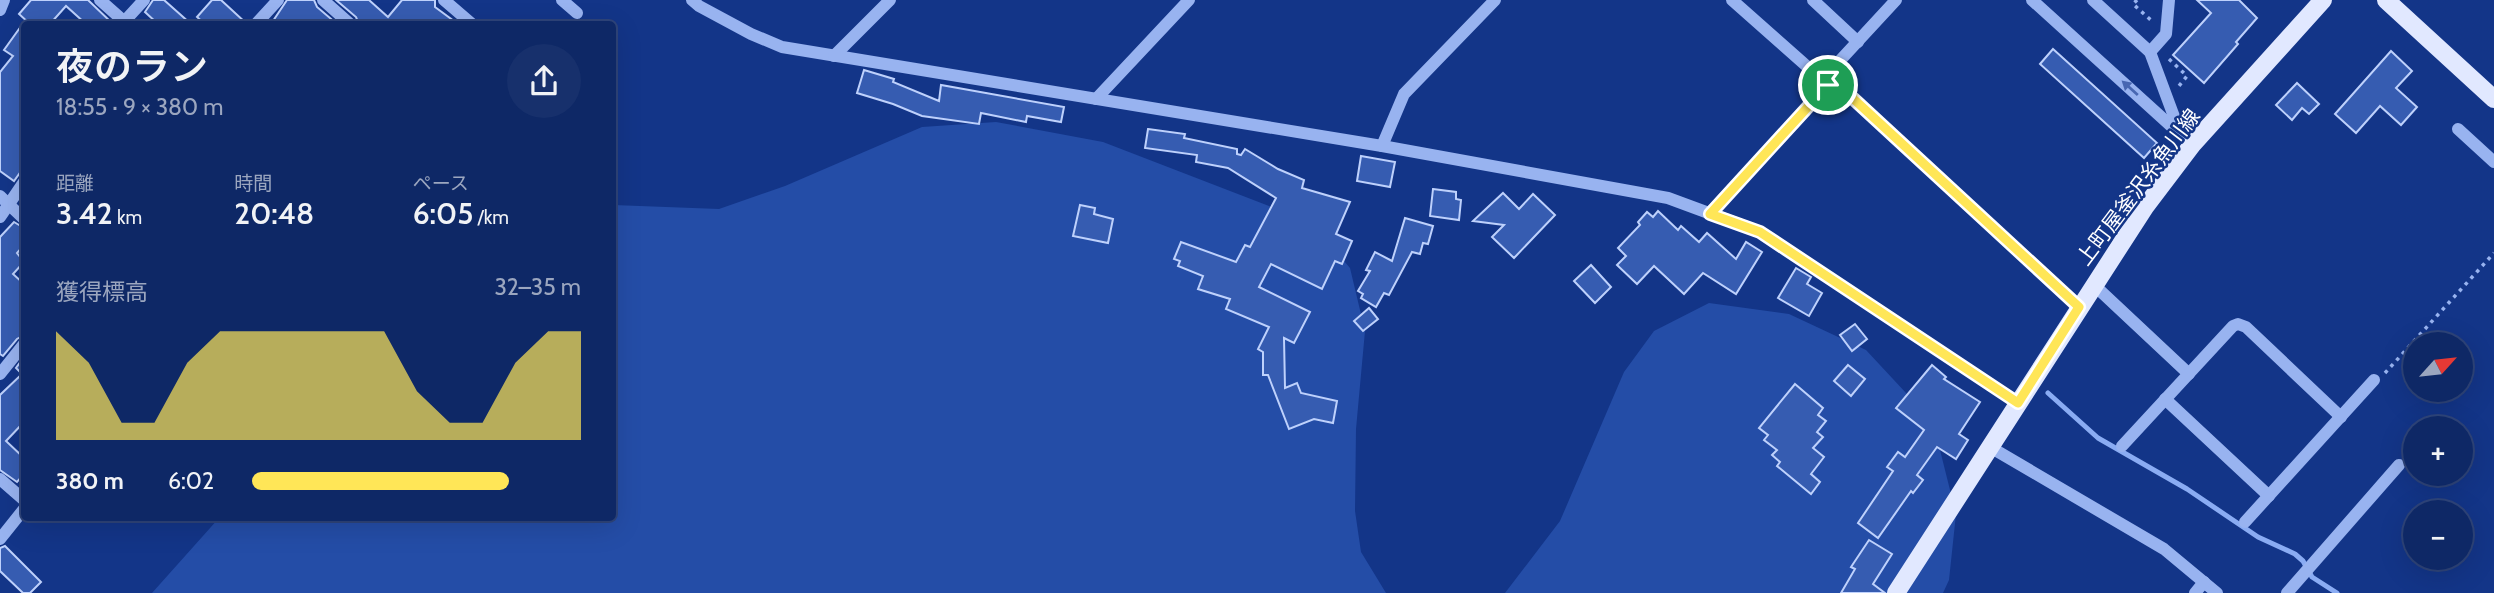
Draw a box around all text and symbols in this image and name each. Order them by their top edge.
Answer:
text: 夜のラン [56,43,208,90]
button: share [507,44,581,118]
pin [1798,55,1858,115]
icon: arrive [1809,66,1847,104]
one-way arrow [2121,81,2138,96]
text: 18:55 · 9 × 380 m [56,93,223,121]
street label: 上町屋釜沢糸魚川線 [2071,104,2205,270]
text: 距離 [56,172,94,195]
text: 時間 [234,172,272,195]
text: ペース [413,172,469,195]
text: 3.42 [56,195,113,232]
text: 20:48 [234,195,314,232]
text: 6:05 [413,195,473,232]
text: km [113,206,142,229]
text: /km [473,206,509,229]
text: 32–35 m [494,273,581,301]
text: 獲得標高 [56,278,148,306]
north arrow [2403,332,2473,402]
map controls [2403,332,2473,570]
button: + [2403,416,2473,486]
text: 380 m [56,467,124,495]
text: 6:02 [168,467,214,495]
button: − [2403,500,2473,570]

